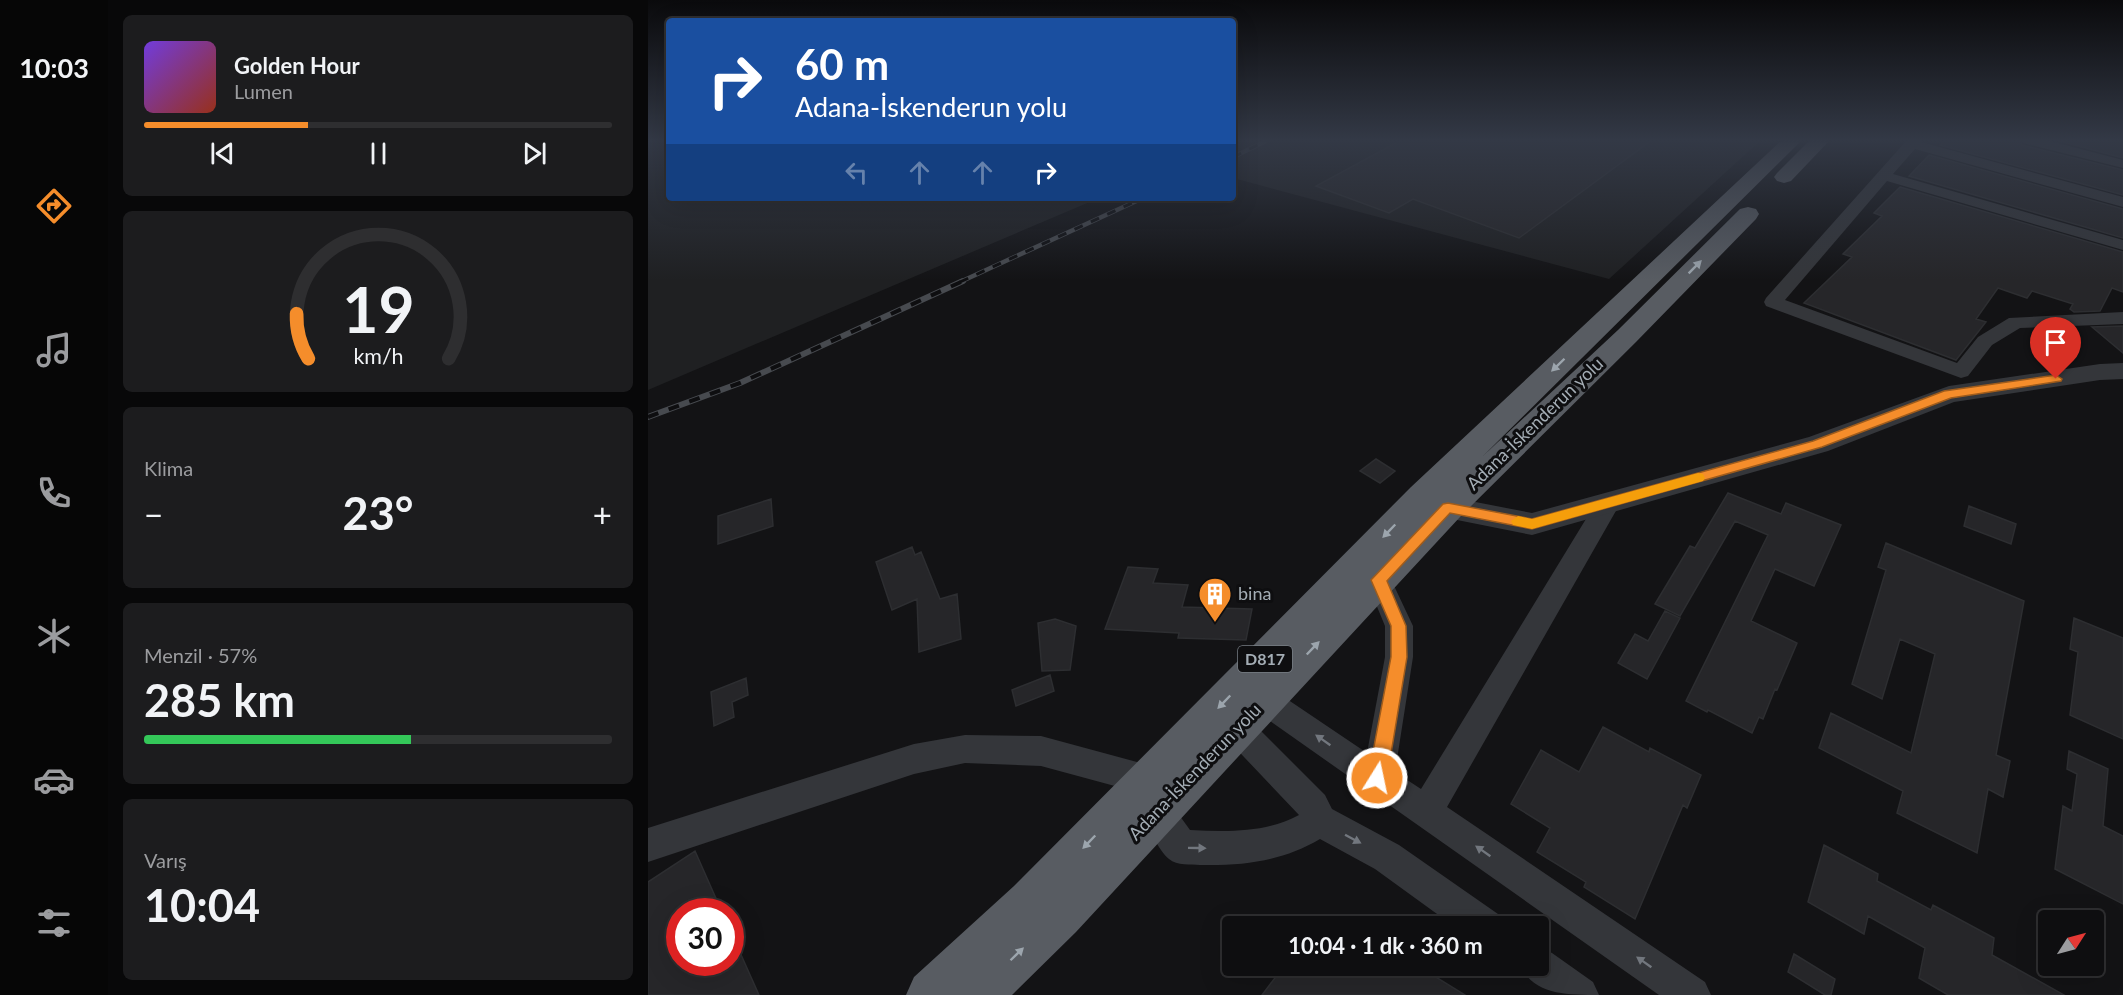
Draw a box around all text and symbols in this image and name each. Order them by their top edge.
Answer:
text: 60 m [795,39,889,89]
icon: right [696,42,774,120]
text: 10:03 [19,51,89,84]
text: Golden Hour [234,52,360,79]
text: Lumen [234,79,293,103]
text: Adana-İskenderun yolu [795,90,1067,123]
icon: previous [206,137,239,170]
icon: pause [362,137,395,170]
icon: next [518,137,551,170]
icon: left [840,156,873,189]
icon: ahead [903,156,936,189]
icon: ahead [966,156,999,189]
icon: right [1029,156,1062,189]
icon: directions [33,185,75,227]
one-way arrow [1688,259,1702,274]
text: 19 [342,271,414,346]
pin [2030,317,2081,379]
icon: arrive [2039,326,2072,359]
icon: music [33,329,75,371]
text: km/h [353,343,403,369]
street label: Adana-İskenderun yolu [1461,352,1607,494]
one-way arrow [1550,358,1565,372]
text: Klima [144,456,193,480]
icon: phone [33,472,75,514]
text: 23° [343,486,413,540]
text: − [144,494,163,534]
text: + [593,494,612,534]
one-way arrow [1382,524,1396,538]
building icon: bina [1197,576,1233,623]
place label: bina [1238,582,1271,604]
icon: climate [33,615,75,657]
one-way arrow [1306,642,1320,656]
text: Menzil · 57% [144,643,257,667]
road number: D817 [1238,646,1292,672]
text: 285 km [144,673,295,727]
one-way arrow [1218,694,1232,708]
street label: Adana-İskenderun yolu [1123,698,1265,844]
one-way arrow [1315,735,1331,746]
position arrow [1345,746,1409,810]
icon: car [33,759,75,801]
one-way arrow [1345,834,1362,844]
one-way arrow [1082,835,1096,850]
one-way arrow [1187,843,1206,853]
one-way arrow [1476,845,1492,857]
text: Varış [144,848,187,872]
text: 10:04 [144,878,260,932]
speed limit sign: 30 [666,898,744,976]
icon: filters [33,902,75,944]
north arrow [2038,910,2104,976]
map controls [2038,910,2104,976]
text: 10:04 · 1 dk · 360 m [1288,932,1483,959]
one-way arrow [1010,948,1024,962]
one-way arrow [1636,956,1652,968]

